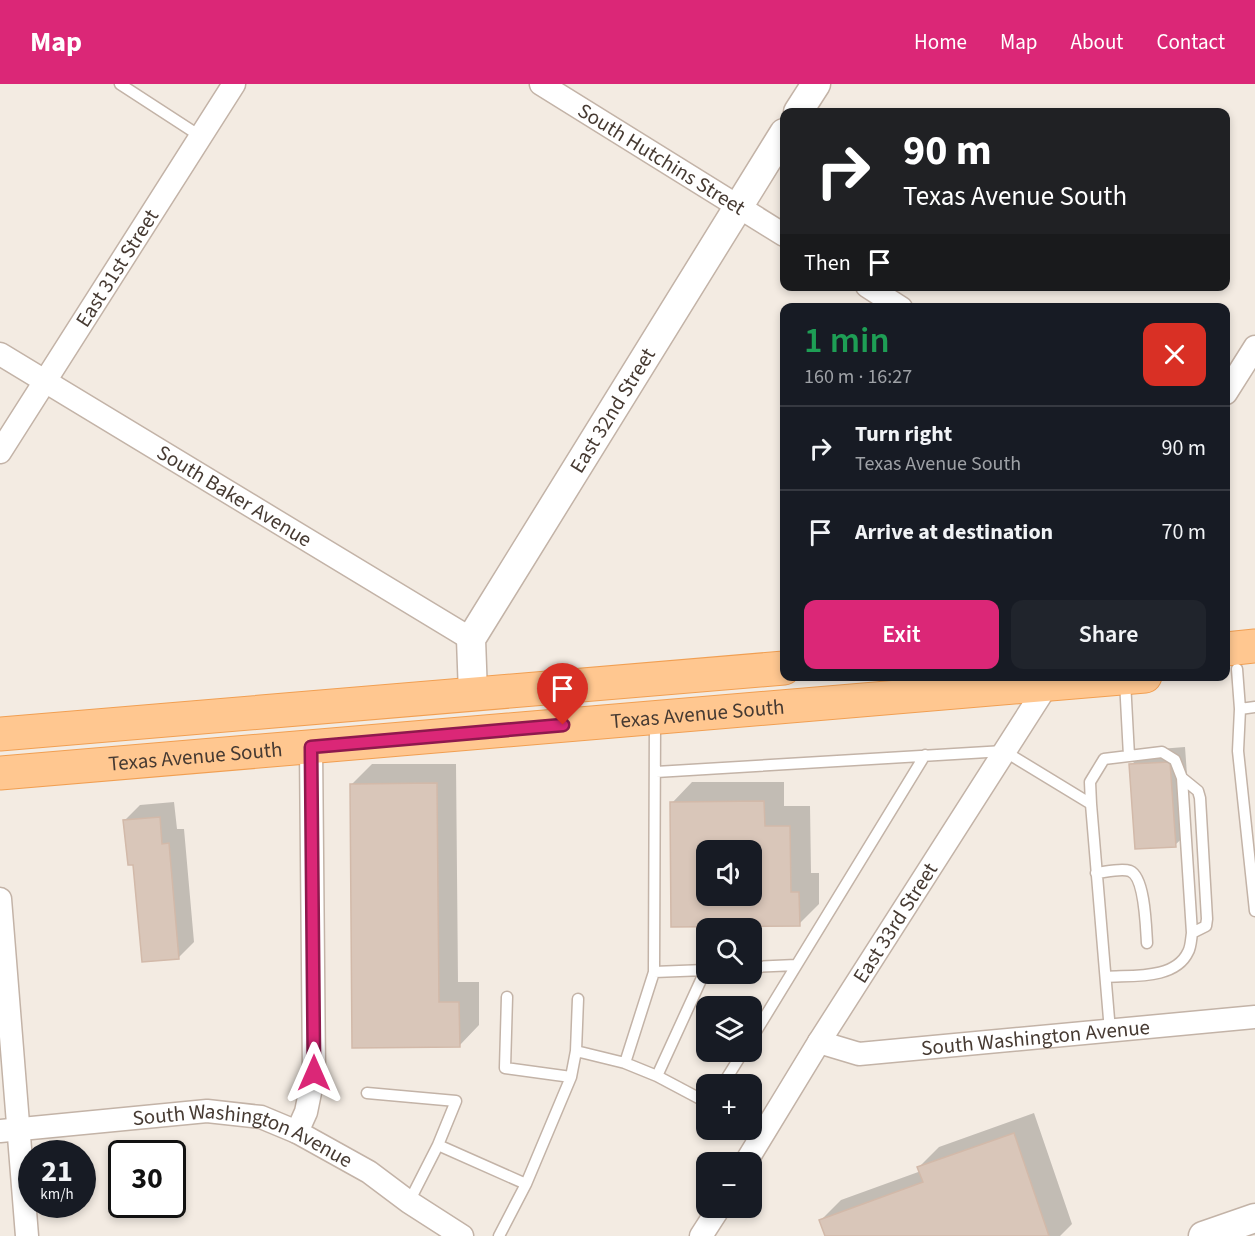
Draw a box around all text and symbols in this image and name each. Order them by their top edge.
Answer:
text: Map [30,22,82,62]
text: Home [914,27,967,57]
text: Map [1000,27,1038,57]
text: About [1071,27,1123,57]
text: Contact [1156,27,1225,57]
street label: South Hutchins Street [572,96,751,222]
text: 90 m [903,121,992,181]
icon: right [804,132,882,210]
text: Texas Avenue South [903,177,1127,216]
street label: East 31st Street [68,203,166,333]
icon: arrive [863,246,896,279]
text: Then [804,247,851,279]
text: 1 min [804,315,890,366]
button: close [1143,323,1206,386]
street label: East 32nd Street [562,342,663,479]
text: 160 m · 16:27 [804,363,912,391]
text: Turn right [855,418,952,450]
icon: right [804,432,837,465]
text: 90 m [1161,432,1206,464]
street label: South Baker Avenue [151,437,318,554]
text: Texas Avenue South [855,450,1021,478]
icon: arrive [804,516,837,549]
text: Arrive at destination [855,516,1053,548]
text: 70 m [1161,516,1206,548]
button: Exit [804,600,999,669]
button: Share [1011,600,1206,669]
pin [537,663,588,725]
icon: arrive [546,672,579,705]
street label: Texas Avenue South [609,692,786,736]
street label: Texas Avenue South [107,734,283,779]
map controls [696,840,762,1218]
button: sound [696,840,762,906]
street label: East 33rd Street [845,857,945,989]
button: search [696,918,762,984]
button: layers [696,996,762,1062]
street label: South Washington Avenue [920,1012,1151,1063]
position arrow [282,1041,346,1105]
button: + [696,1074,762,1140]
street label: South Washington Avenue [131,1096,358,1175]
speed limit sign: 30 [108,1140,186,1218]
text: 21 [41,1150,73,1193]
button: − [696,1152,762,1218]
text: km/h [40,1184,74,1205]

